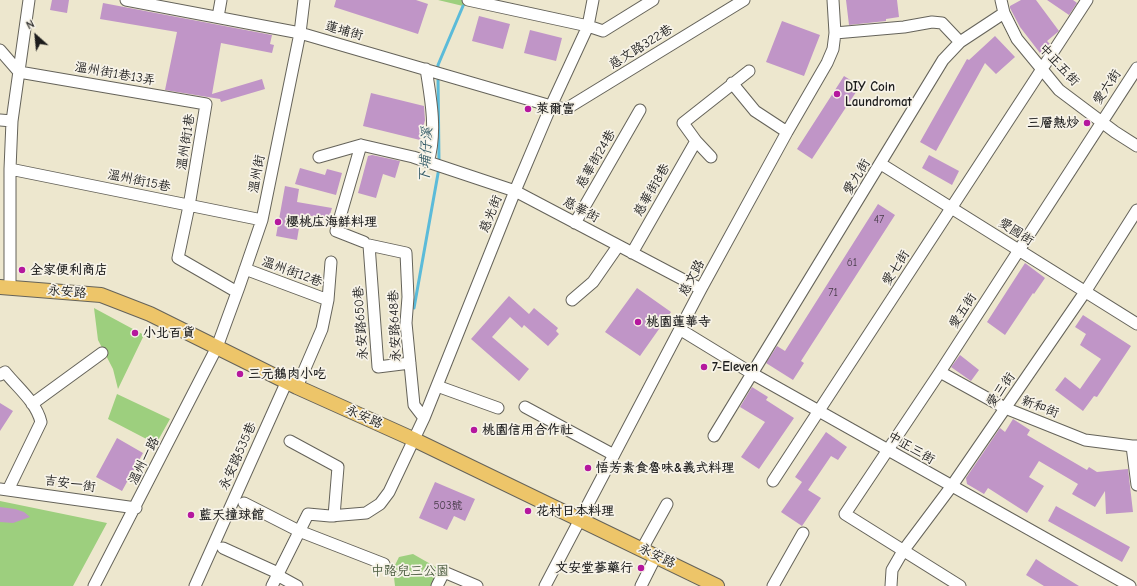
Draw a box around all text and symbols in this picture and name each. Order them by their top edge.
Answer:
north arrow [16,16,56,56]
text: N [24,17,36,32]
street label: 蓮埔街 [323,18,365,44]
street label: 慈文路322巷 [606,21,676,73]
street label: 中正五街 [1036,41,1082,89]
street label: 溫州街1巷13弄 [73,59,157,89]
street label: 愛六街 [1090,66,1124,108]
place label: DIY Coin Laundromat [845,79,912,110]
marker: DIY Coin Laundromat [832,89,842,99]
place label: 萊爾富 [536,101,575,117]
marker: 萊爾富 [523,104,533,114]
street label: 溫州街1巷 [174,113,198,171]
place label: 三層熱炒 [1027,115,1079,131]
marker: 三層熱炒 [1082,118,1092,128]
water label: 下埔仔溪 [416,127,436,183]
street label: 慈華街24巷 [573,127,619,191]
street label: 溫州街 [246,153,268,195]
street label: 愛九街 [840,156,874,198]
street label: 慈華街8巷 [631,161,673,219]
street label: 溫州街15巷 [106,167,172,195]
street label: 慈光街 [476,193,506,235]
street label: 慈華街 [560,194,602,226]
house number: 47 [874,213,884,227]
place label: 櫻桃庒海鮮料理 [286,214,377,230]
street label: 愛國街 [995,215,1037,249]
marker: 櫻桃庒海鮮料理 [273,217,283,227]
street label: 愛七街 [879,247,913,289]
street label: 溫州街12巷 [259,254,325,290]
house number: 61 [847,256,857,270]
street label: 慈文路 [676,257,708,299]
place label: 全家便利商店 [30,262,108,278]
marker: 全家便利商店 [17,265,27,275]
street label: 永安路 [47,283,87,301]
street label: 永安路650巷 [351,286,371,360]
house number: 71 [828,286,838,300]
street label: 永安路648巷 [386,290,404,362]
street label: 愛五街 [946,290,980,332]
place label: 桃園蓮華寺 [646,314,711,330]
marker: 桃園蓮華寺 [633,317,643,327]
place label: 小北百貨 [143,325,195,341]
marker: 小北百貨 [130,328,140,338]
place label: 7-Eleven [712,359,758,375]
marker: 7-Eleven [699,362,709,372]
place label: 三元鵝肉小吃 [248,366,326,382]
marker: 三元鵝肉小吃 [235,369,245,379]
street label: 愛三街 [983,370,1019,410]
street label: 新和街 [1019,393,1061,421]
street label: 永安路 [343,402,385,432]
street label: 永安路535巷 [216,420,260,492]
place label: 桃園信用合作社 [482,422,573,438]
marker: 桃園信用合作社 [469,425,479,435]
street label: 中正三街 [885,428,937,468]
street label: 溫州一路 [125,434,163,488]
place label: 悟芳素食魯味&義式料理 [596,460,734,476]
marker: 悟芳素食魯味&義式料理 [583,463,593,473]
street label: 吉安一街 [43,473,97,495]
house number: 503號 [433,499,463,513]
place label: 花村日本料理 [536,503,614,519]
marker: 花村日本料理 [523,506,533,516]
place label: 藍天撞球館 [199,507,264,523]
marker: 藍天撞球館 [186,510,196,520]
street label: 永安路 [636,540,678,572]
place label: 文安堂蔘藥行 [555,560,633,576]
park label: 中路兒三公園 [371,563,449,579]
marker: 文安堂蔘藥行 [636,563,646,573]

